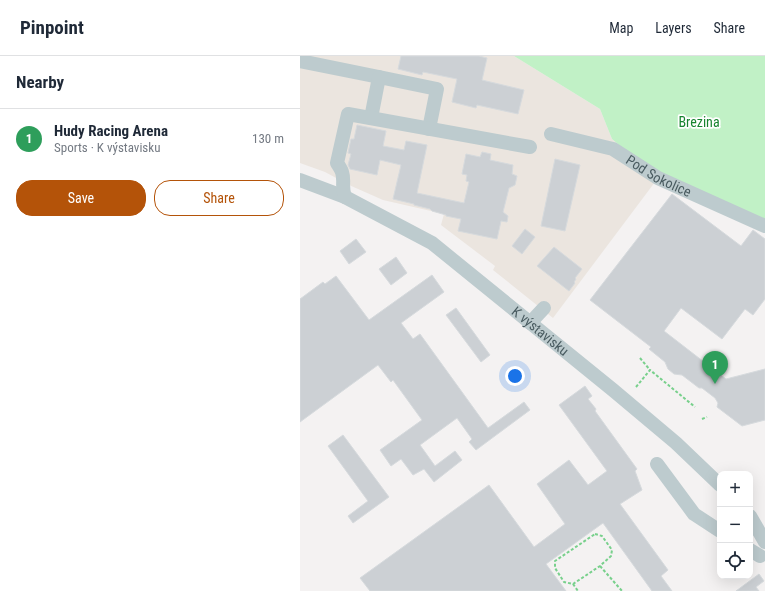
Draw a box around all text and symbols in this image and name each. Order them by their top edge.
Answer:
text: Pinpoint [20,16,84,39]
text: Map [609,20,633,36]
text: Layers [655,20,692,36]
text: Share [714,20,745,36]
text: Nearby [16,72,64,92]
park label: Brezina [678,114,720,130]
text: Hudy Racing Arena [54,122,168,140]
text: 1 [26,131,32,146]
text: 130 m [252,131,284,146]
text: Sports · K výstavisku [54,140,160,155]
street label: Pod Sokolice [623,152,694,200]
button: Save [16,180,146,216]
button: Share [154,180,284,216]
street label: K výstavisku [509,303,572,359]
pin: 1 [702,351,728,384]
your location [505,366,525,386]
map controls [717,471,753,579]
button: + [717,471,753,507]
button: − [717,507,753,543]
button: locate [717,543,753,579]

